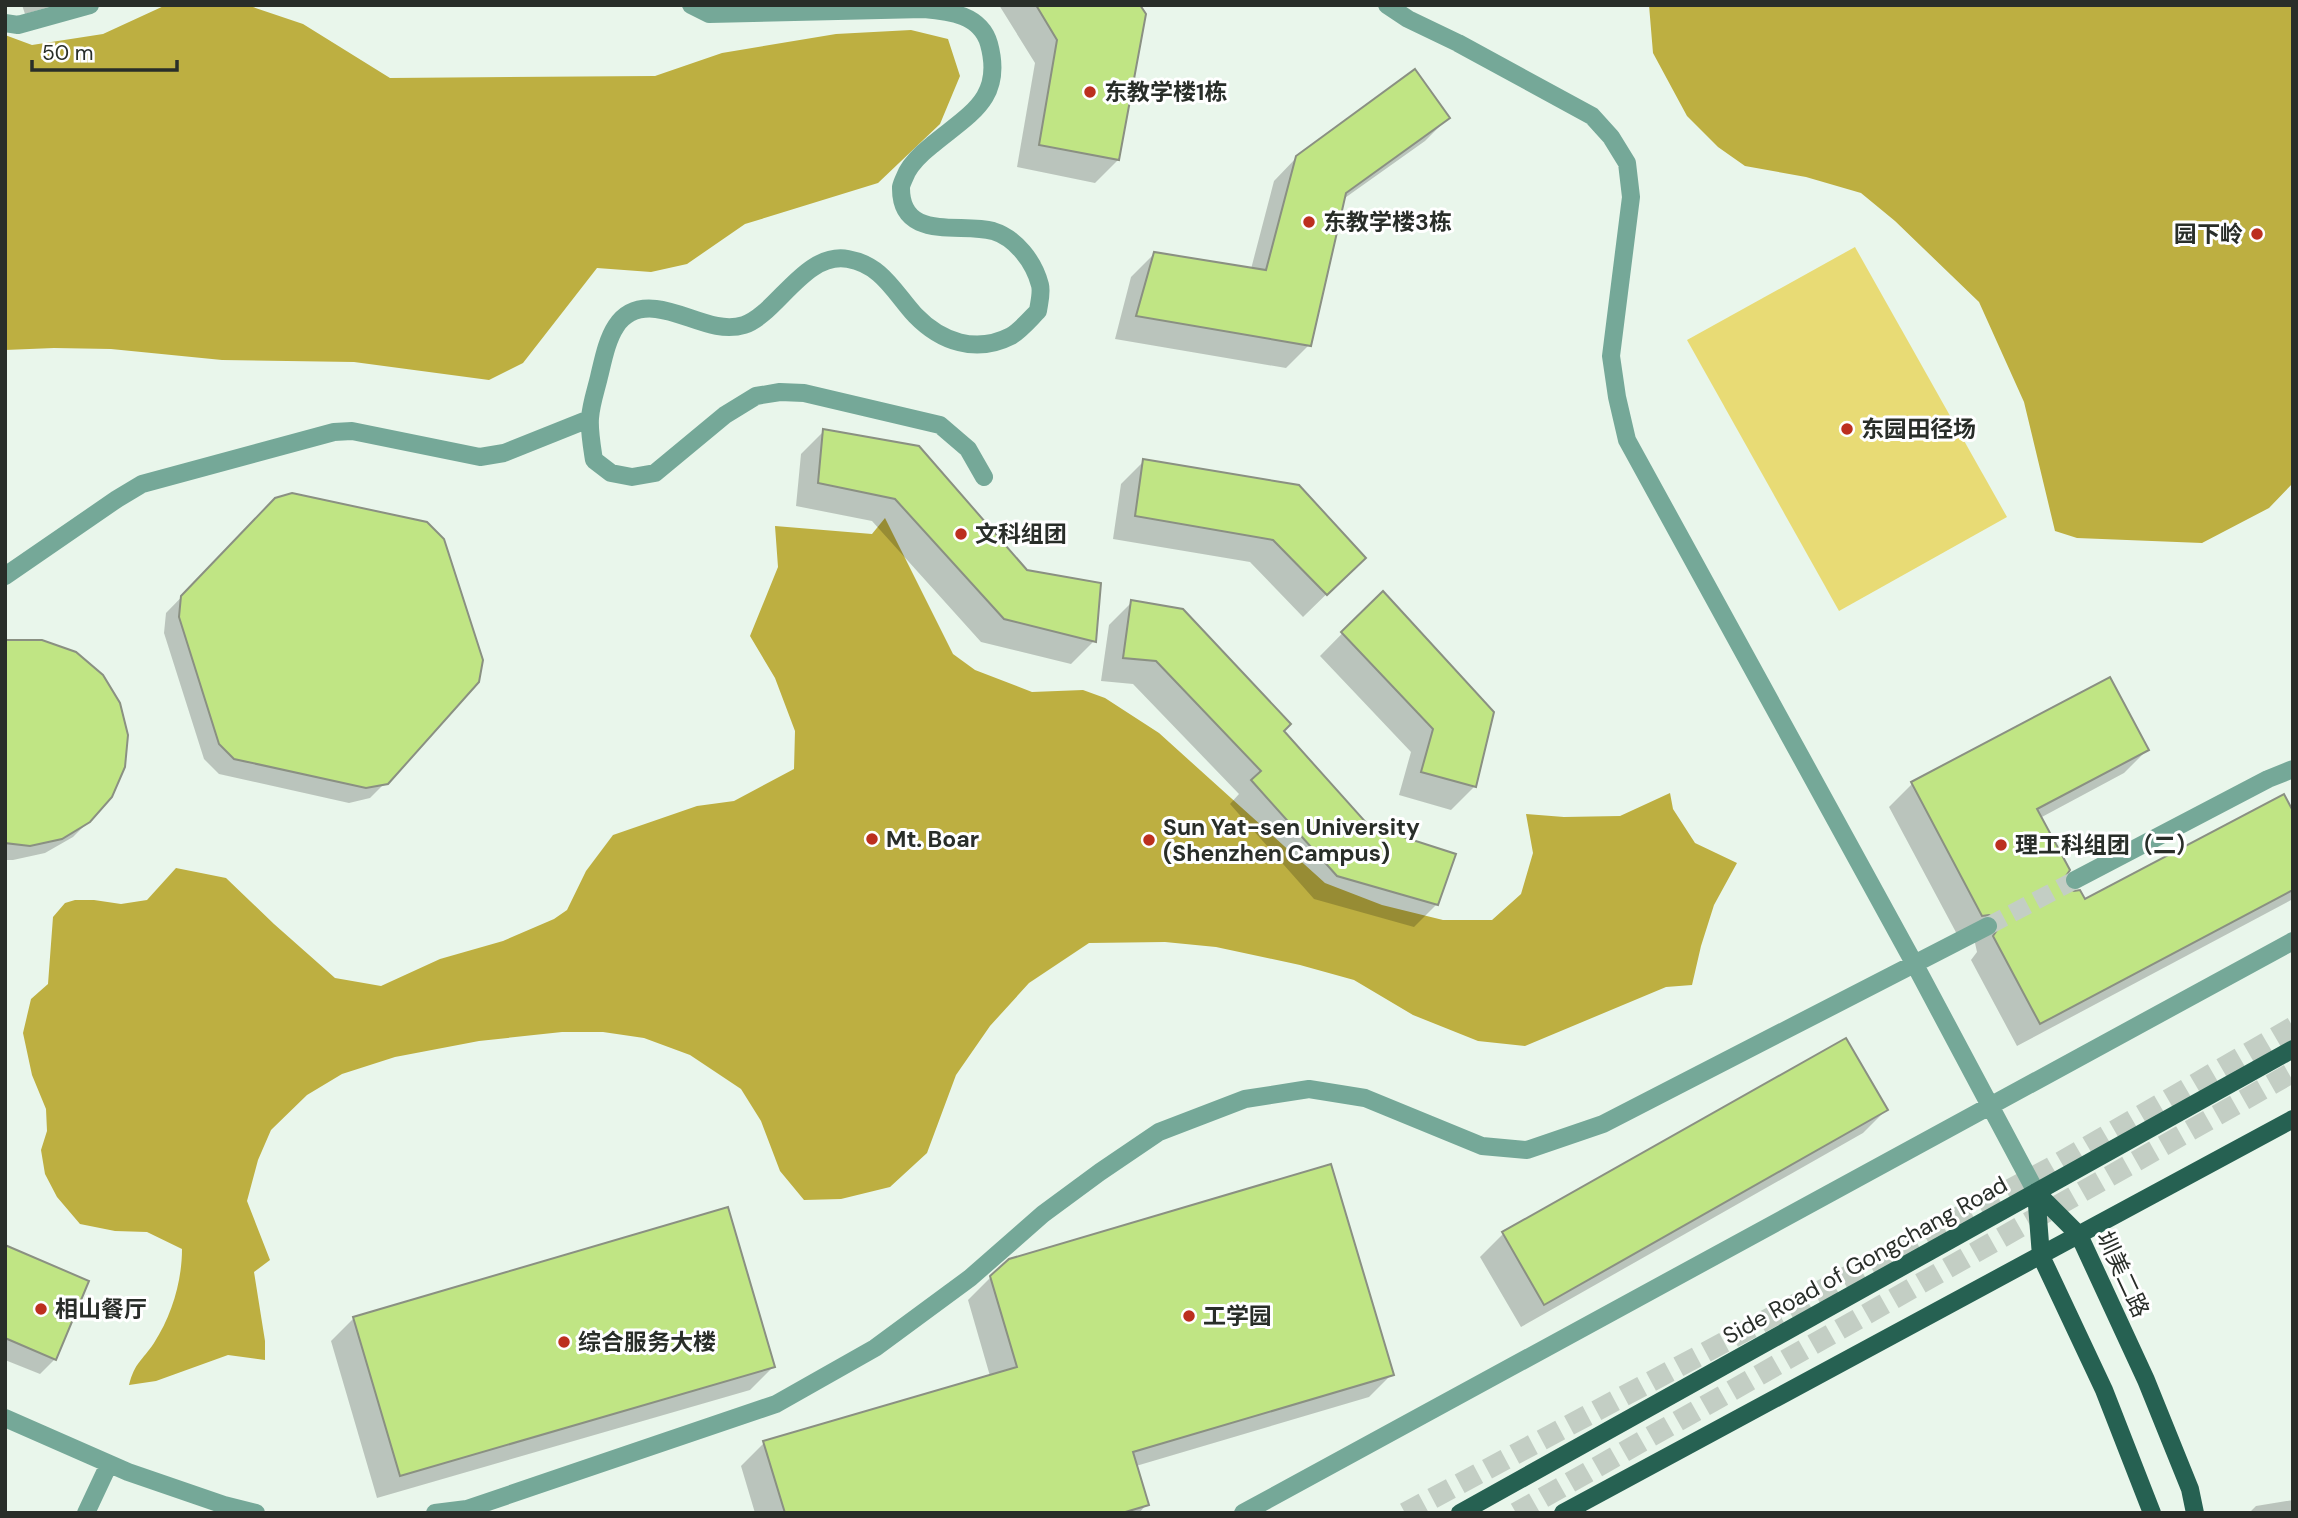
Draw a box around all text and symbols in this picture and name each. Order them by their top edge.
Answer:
scale bar [32,28,177,72]
text: 50 m [42,39,93,67]
place label: 东教学楼1栋 [1104,77,1227,107]
marker: 东教学楼1栋 [1082,84,1098,100]
place label: 东教学楼3栋 [1323,207,1452,237]
marker: 东教学楼3栋 [1301,214,1317,230]
place label: 园下岭 [2174,219,2243,249]
marker: 园下岭 [2249,226,2265,242]
place label: 东园田径场 [1861,414,1976,444]
marker: 东园田径场 [1839,421,1855,437]
place label: 文科组团 [975,519,1067,549]
marker: 文科组团 [953,526,969,542]
place label: Sun Yat-sen University (Shenzhen Campus) [1163,812,1420,868]
place label: Mt. Boar [886,824,979,854]
place label: 理工科组团（二） [2015,830,2199,860]
marker: Mt. Boar [864,831,880,847]
marker: Sun Yat-sen University (Shenzhen Campus) [1141,832,1157,848]
marker: 理工科组团（二） [1993,837,2009,853]
street label: Side Road of Gongchang Road [1717,1169,2013,1351]
street label: 圳美二路 [2090,1226,2156,1322]
place label: 相山餐厅 [55,1294,147,1324]
marker: 相山餐厅 [33,1301,49,1317]
place label: 工学园 [1203,1301,1272,1331]
marker: 工学园 [1181,1308,1197,1324]
place label: 综合服务大楼 [578,1327,716,1357]
marker: 综合服务大楼 [556,1334,572,1350]

